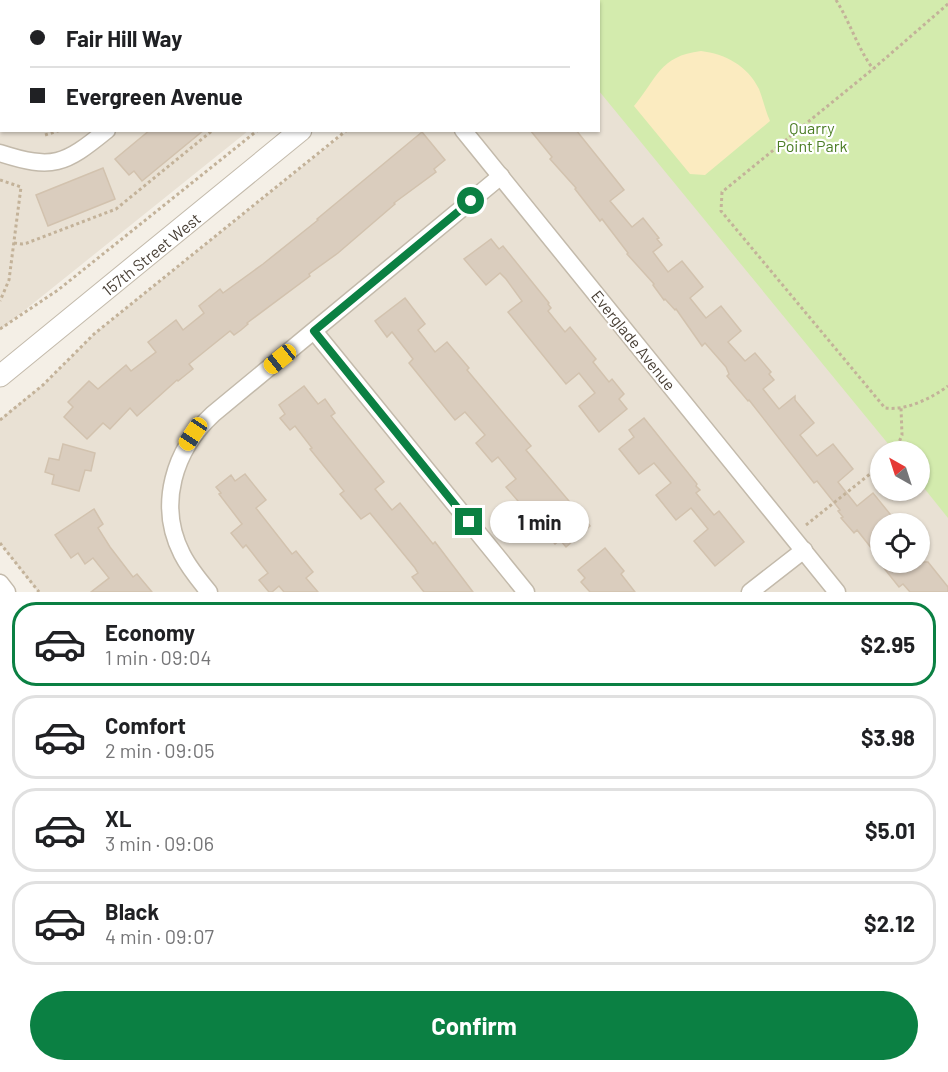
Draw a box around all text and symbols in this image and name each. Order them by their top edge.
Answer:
text: Fair Hill Way [66,25,182,51]
text: Evergreen Avenue [66,83,243,109]
park label: Quarry Point Park [776,118,848,155]
route start [457,187,484,214]
street label: 157th Street West [98,209,204,299]
street label: Everglade Avenue [588,286,680,394]
car [260,341,300,377]
car [175,414,211,454]
north arrow [870,441,930,501]
map controls [870,441,930,573]
callout: 1 min [490,501,589,543]
route end [455,508,482,535]
text: 1 min [518,510,561,534]
button: locate [870,513,930,573]
icon: car [33,617,87,671]
text: Economy [105,619,195,645]
text: $2.95 [861,631,915,657]
text: 1 min · 09:04 [105,645,211,669]
icon: car [33,710,87,764]
text: Comfort [105,712,186,738]
text: $3.98 [861,724,915,750]
text: 2 min · 09:05 [105,738,214,762]
icon: car [33,803,87,857]
text: XL [105,805,131,831]
text: $5.01 [865,817,915,843]
text: 3 min · 09:06 [105,831,214,855]
icon: car [33,896,87,950]
text: Black [105,898,159,924]
text: $2.12 [864,910,915,936]
text: 4 min · 09:07 [105,924,214,948]
button: Confirm [30,991,918,1060]

